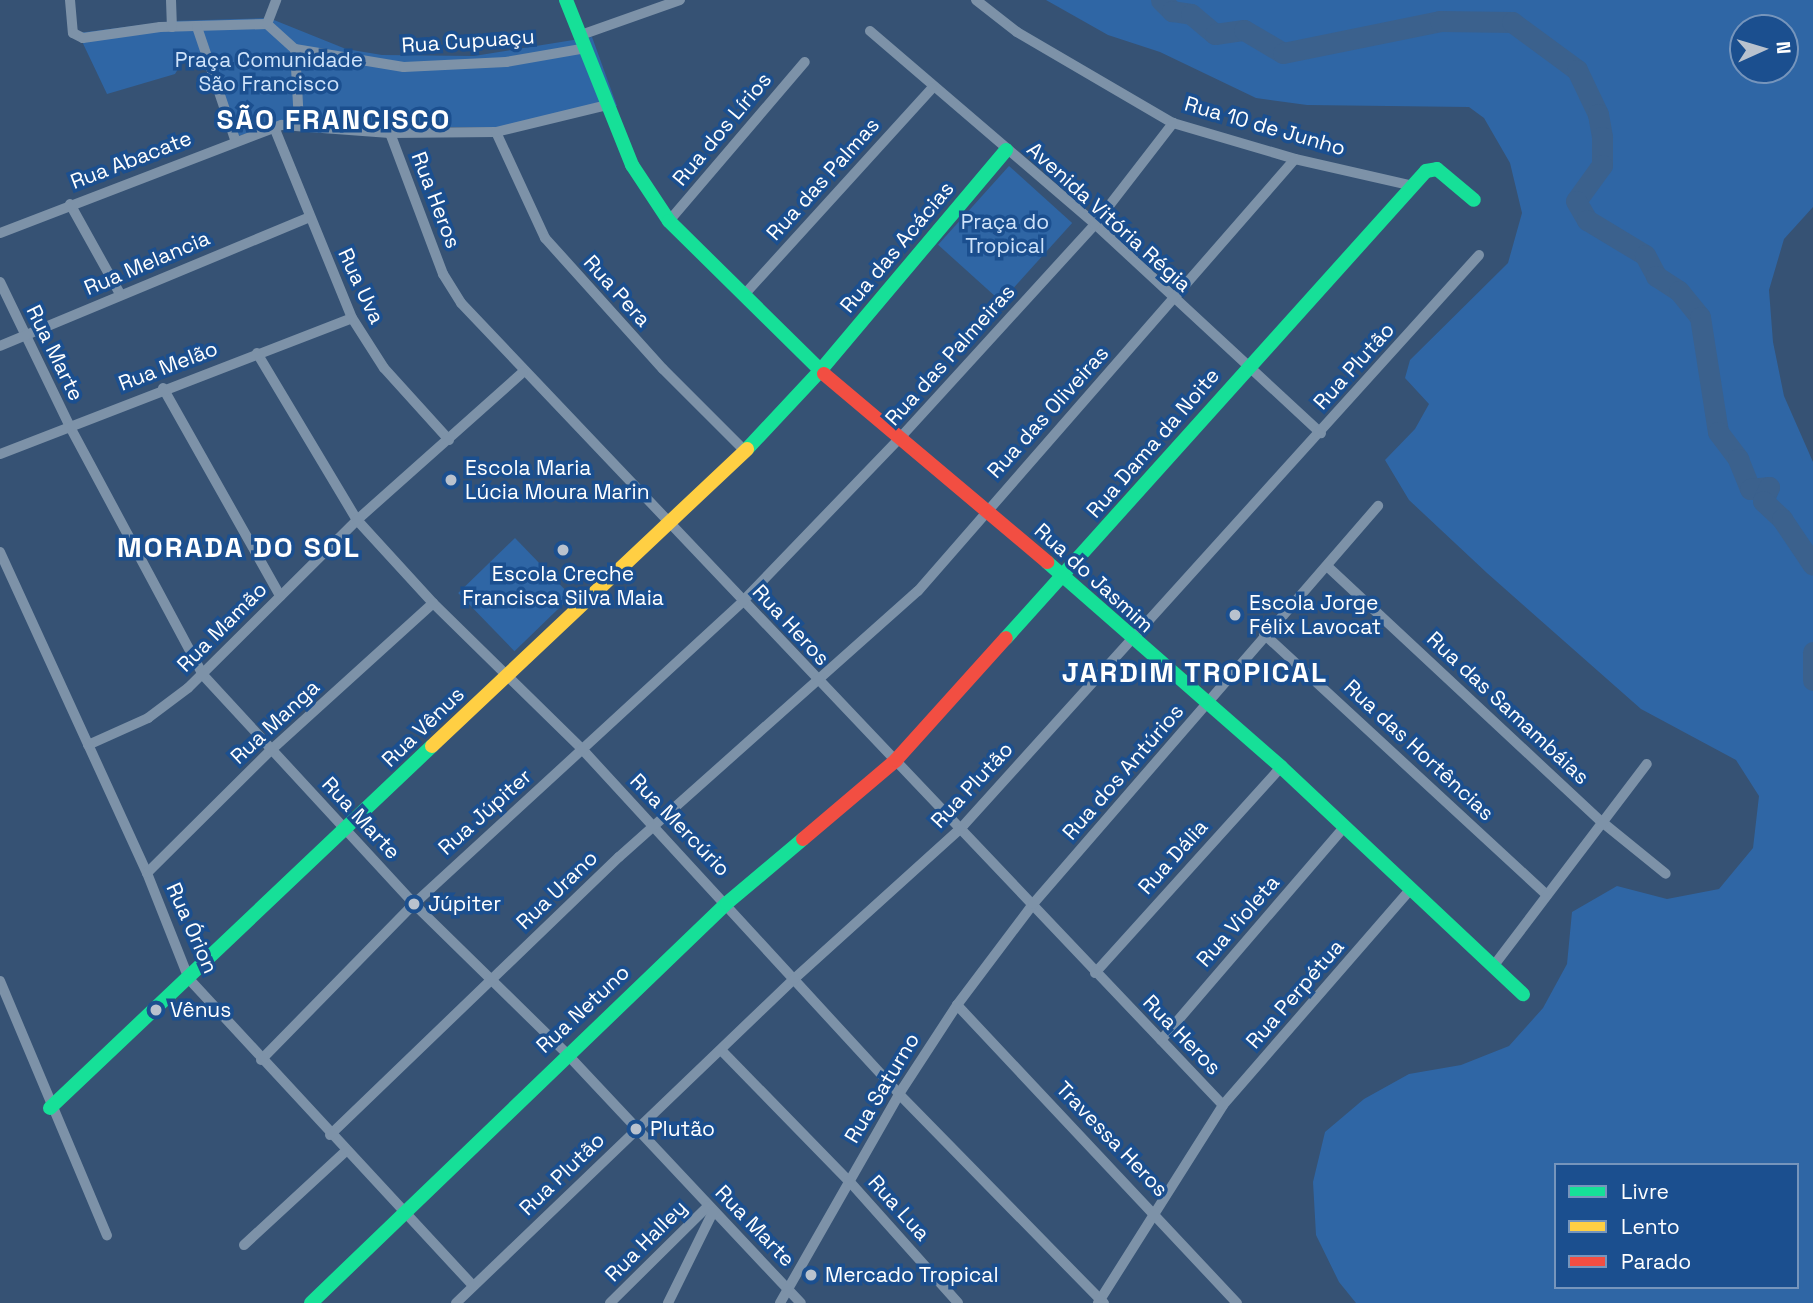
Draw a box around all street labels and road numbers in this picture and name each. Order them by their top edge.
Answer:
street label: Rua Cupuaçu [401,24,535,58]
street label: Rua dos Lírios [667,67,777,191]
street label: Rua 10 de Junho [1182,91,1348,161]
street label: Rua das Palmas [761,113,885,245]
street label: Rua Abacate [67,125,195,195]
street label: Avenida Vitória Régia [1022,137,1196,297]
street label: Rua Heros [406,148,466,252]
street label: Rua das Acácias [835,176,959,318]
street label: Rua Melancia [80,225,214,301]
street label: Rua Uva [333,244,389,328]
street label: Rua Pera [578,250,656,332]
street label: Rua das Palmeiras [880,279,1020,431]
street label: Rua Marte [21,301,89,405]
street label: Rua Plutão [1308,317,1400,415]
street label: Rua Melão [115,336,221,396]
street label: Rua das Oliveiras [982,341,1114,483]
street label: Rua Dama da Noite [1081,363,1225,523]
street label: Rua do Jasmim [1029,518,1159,638]
street label: Rua Mamão [172,577,272,677]
street label: Rua Heros [747,579,835,671]
street label: Rua das Samambáias [1422,626,1594,790]
street label: Rua das Hortências [1339,674,1499,826]
street label: Rua Manga [225,675,325,769]
street label: Rua Vênus [377,682,469,772]
street label: Rua dos Antúrios [1057,699,1189,845]
street label: Rua Plutão [926,737,1018,833]
street label: Rua Júpiter [433,764,537,860]
street label: Rua Mercúrio [625,768,735,882]
street label: Rua Marte [317,772,405,864]
street label: Rua Dália [1133,814,1213,900]
street label: Rua Urano [511,845,603,935]
street label: Rua Violeta [1191,870,1285,972]
street label: Rua Órion [161,879,223,977]
street label: Rua Perpétua [1241,934,1349,1054]
street label: Rua Netuno [531,960,635,1058]
street label: Rua Heros [1138,990,1226,1080]
street label: Rua Saturno [839,1028,925,1148]
street label: Travessa Heros [1051,1076,1173,1202]
street label: Rua Plutão [514,1127,610,1221]
street label: Rua Lua [863,1170,935,1246]
street label: Rua Marte [710,1180,800,1272]
street label: Rua Halley [600,1195,692,1287]

